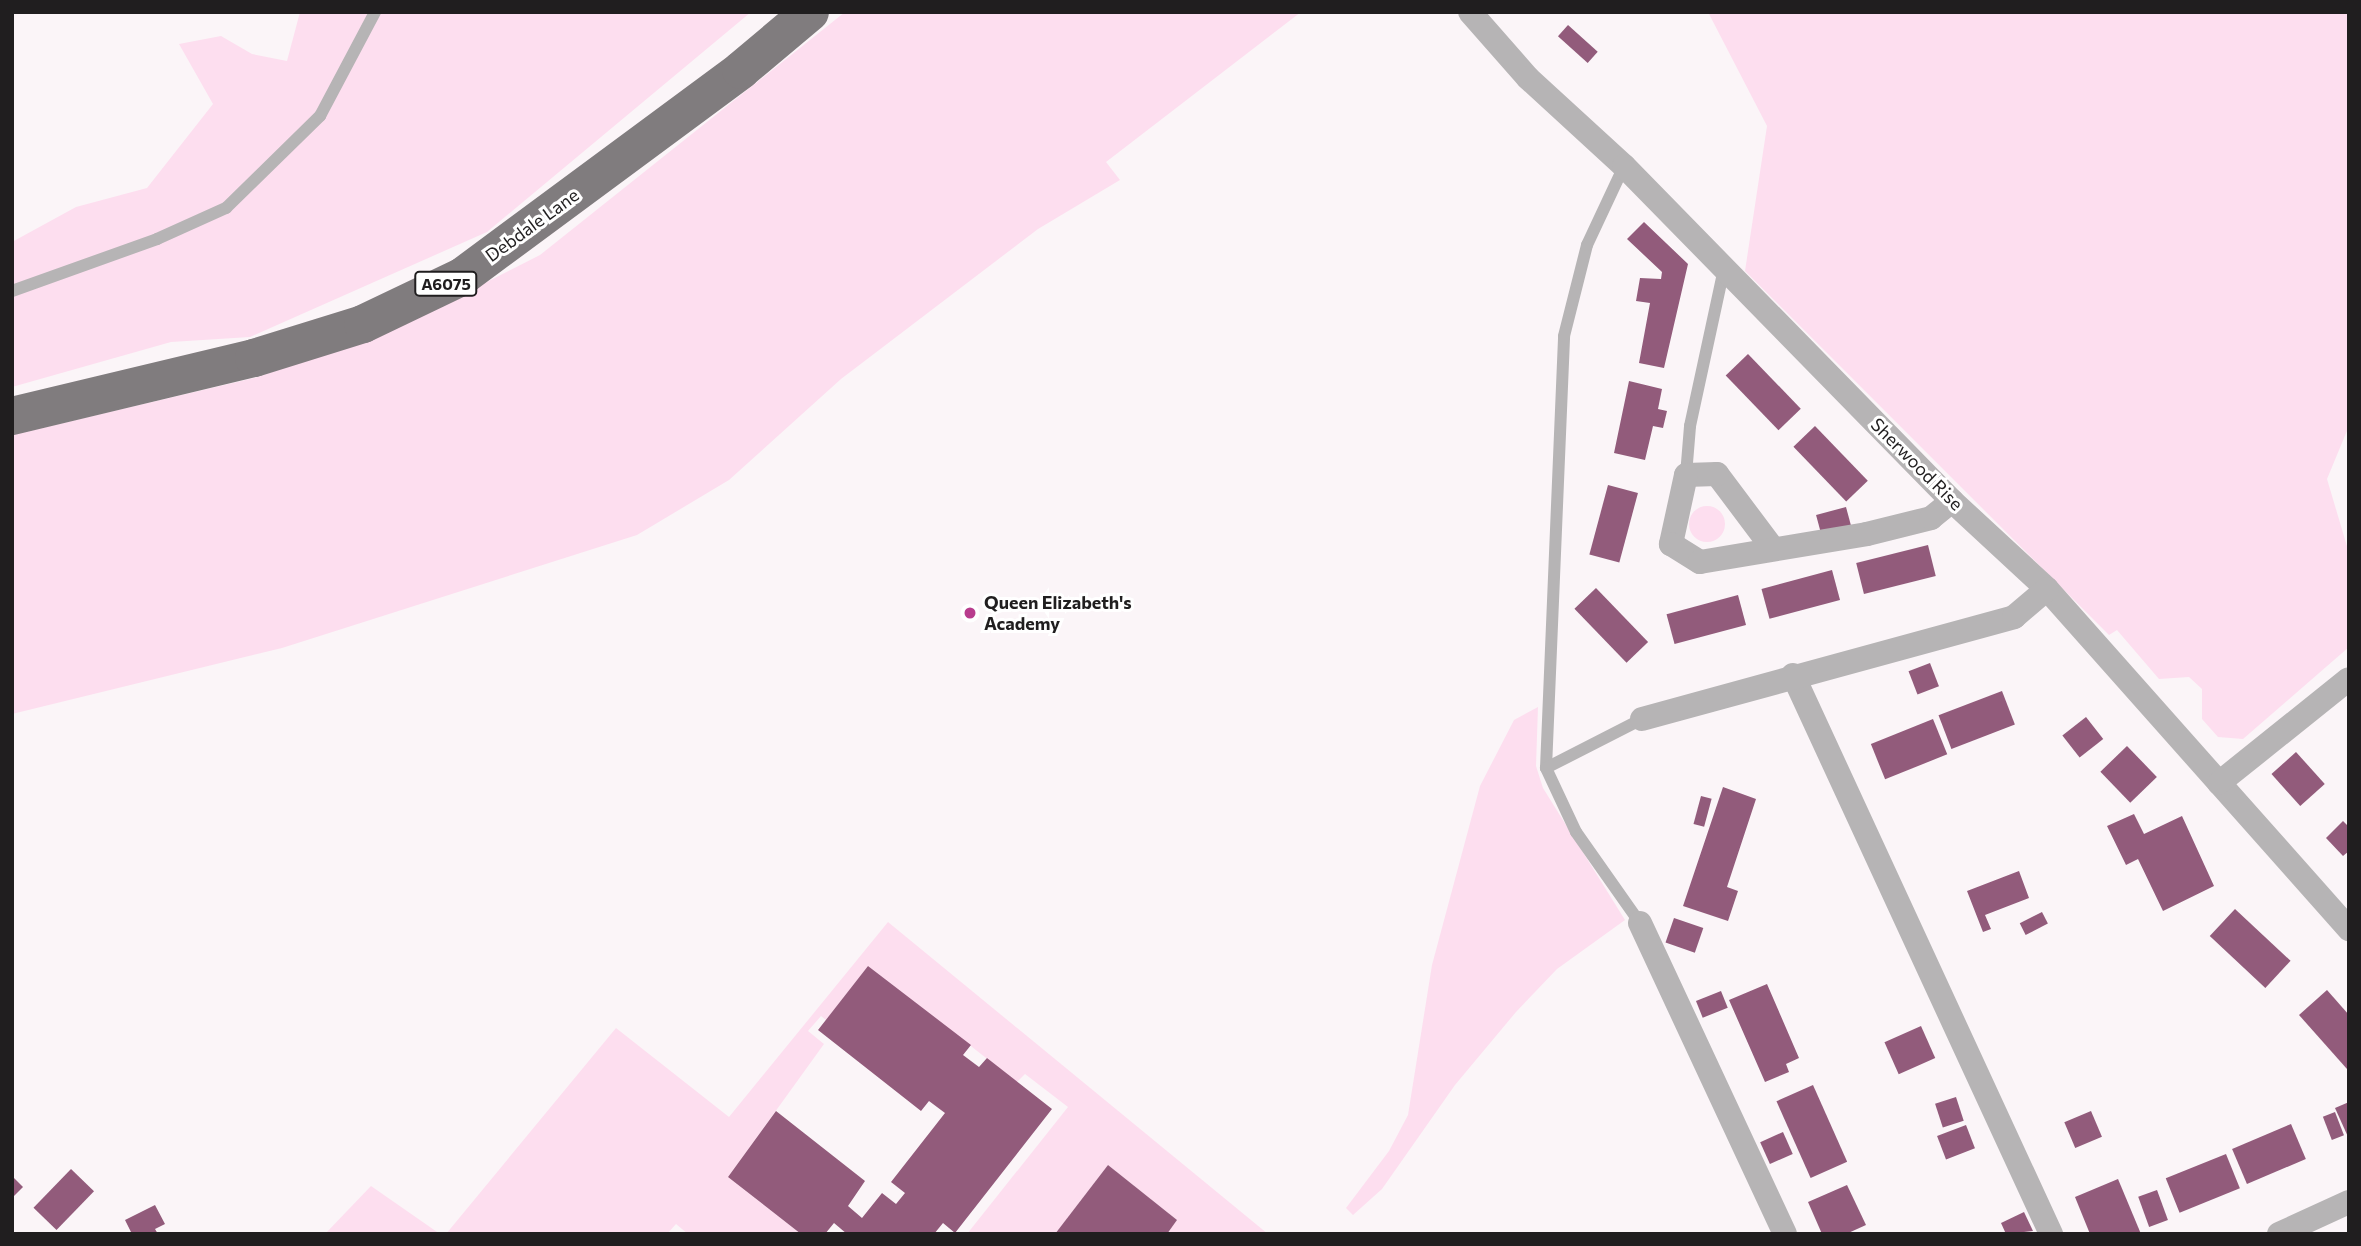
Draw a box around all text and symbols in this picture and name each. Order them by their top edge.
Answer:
street label: Debdale Lane [481,184,583,266]
road number: A6075 [413,272,479,296]
street label: Sherwood Rise [1866,413,1968,515]
place label: Queen Elizabeth's Academy [984,592,1132,634]
marker: Queen Elizabeth's Academy [962,605,978,621]

